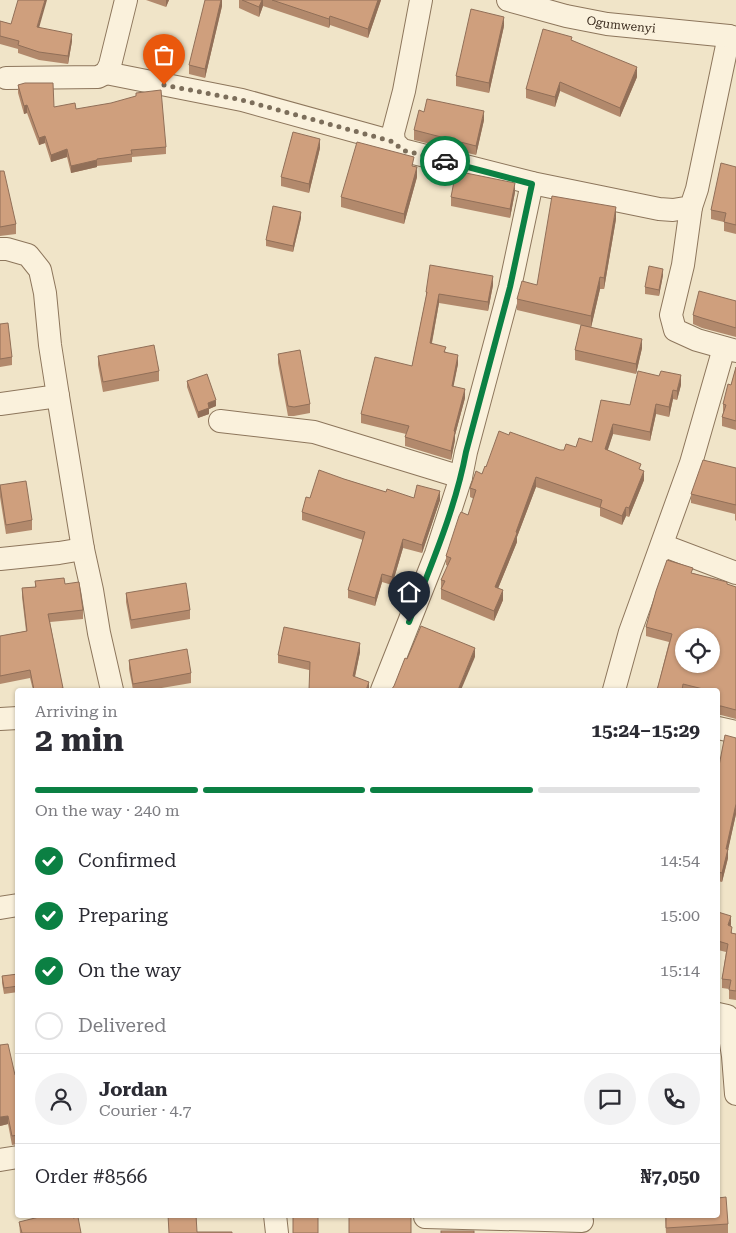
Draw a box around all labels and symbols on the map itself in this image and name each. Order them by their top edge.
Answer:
street label: Ogumwenyi [585,13,656,36]
pin [143,34,185,85]
courier [420,136,470,186]
pin [388,571,430,622]

